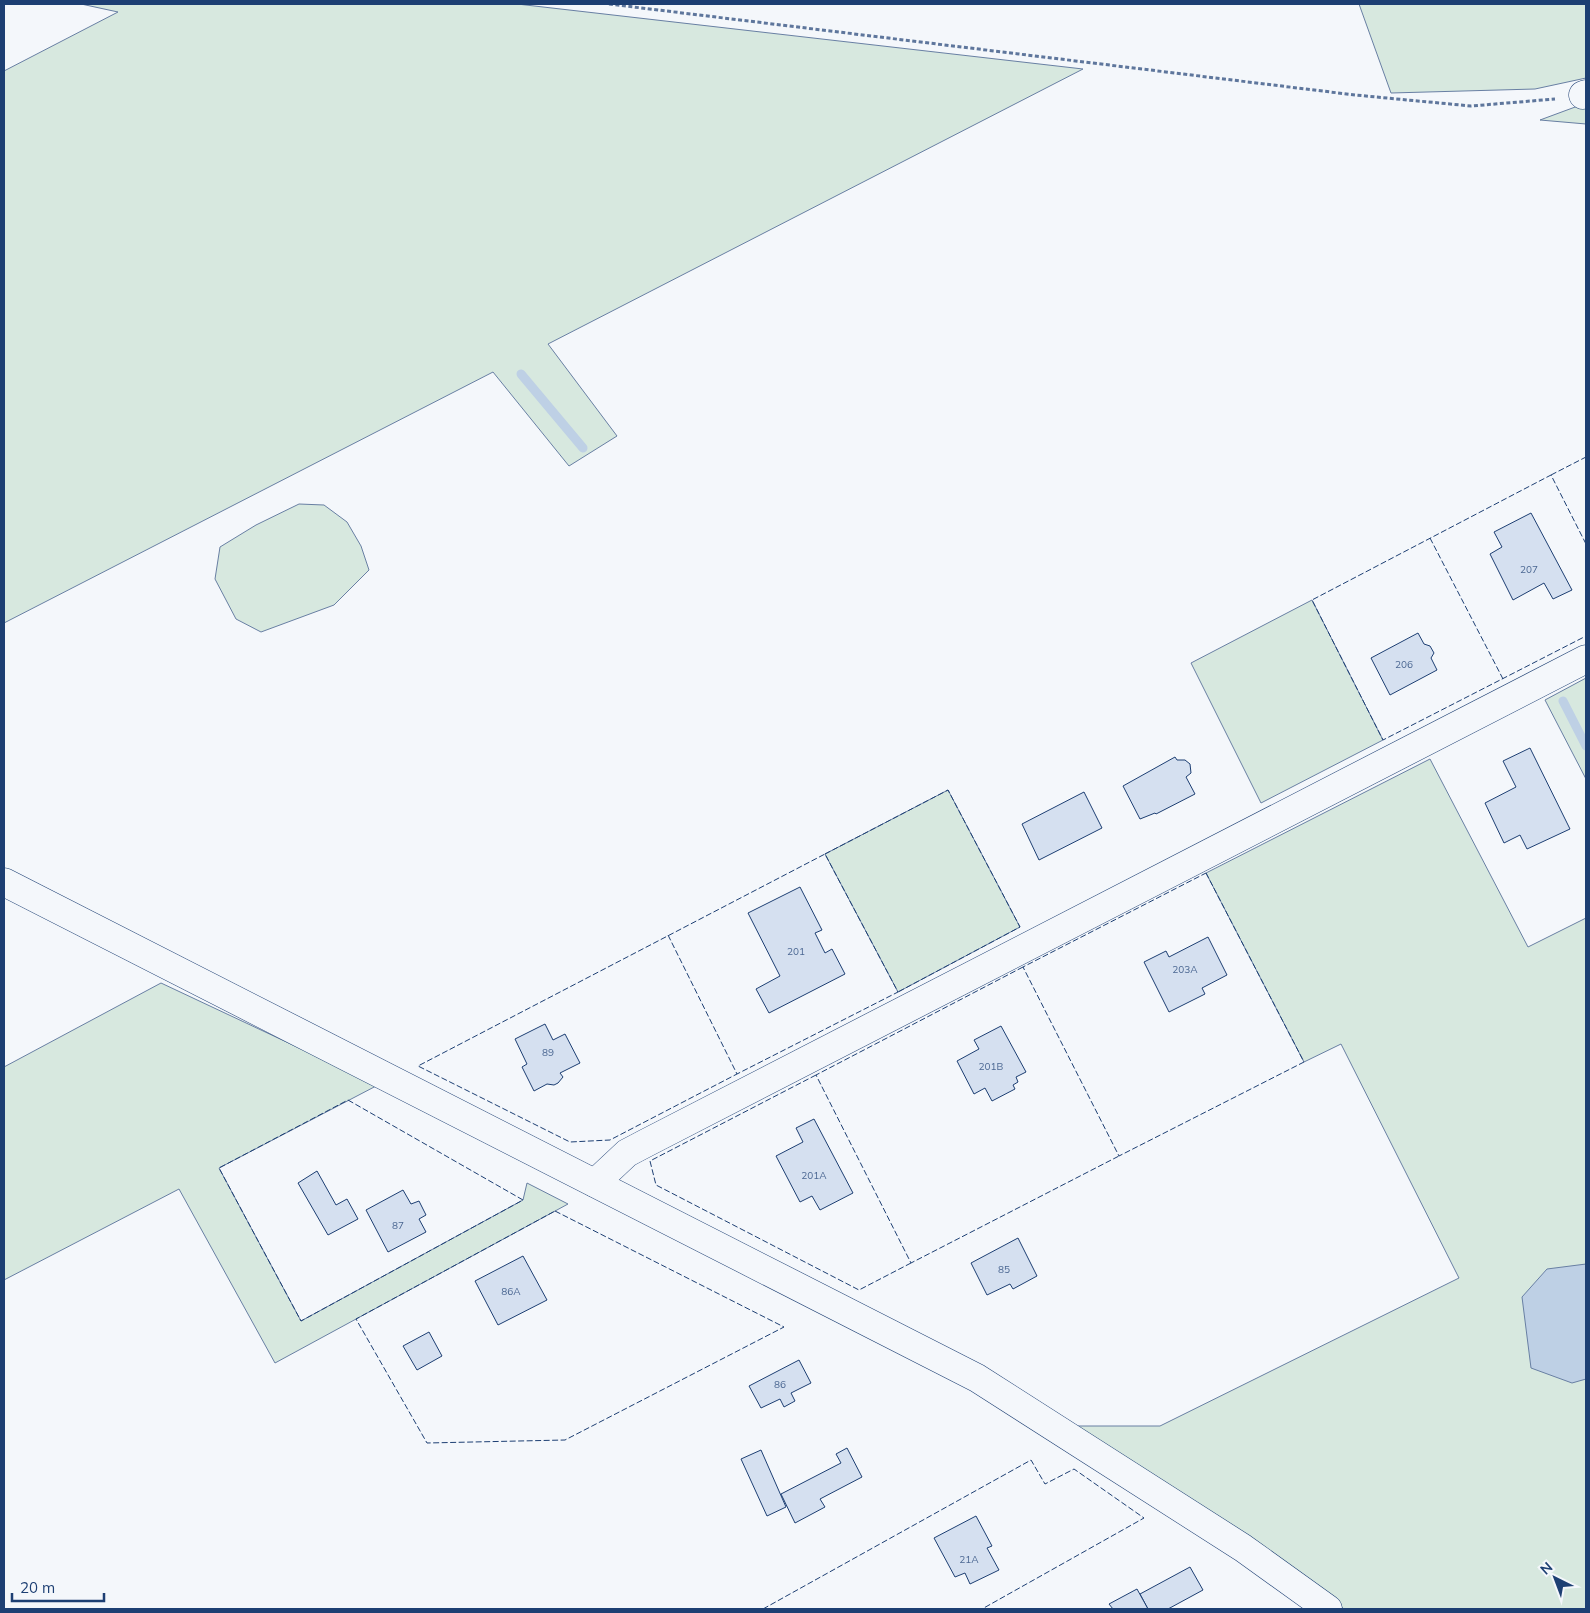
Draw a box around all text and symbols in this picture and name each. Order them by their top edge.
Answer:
house number: 207 [1520,563,1538,576]
house number: 206 [1395,658,1413,671]
house number: 201 [787,945,805,958]
house number: 203A [1172,963,1198,976]
house number: 89 [542,1046,554,1059]
house number: 201B [979,1060,1004,1073]
house number: 201A [801,1169,827,1182]
house number: 87 [392,1219,404,1232]
house number: 85 [998,1263,1010,1276]
house number: 86A [501,1285,521,1298]
house number: 86 [774,1378,786,1391]
house number: 21A [959,1553,979,1566]
north arrow [1530,1553,1580,1603]
text: N [1536,1558,1556,1579]
scale bar [12,1570,105,1602]
text: 20 m [20,1578,55,1597]

